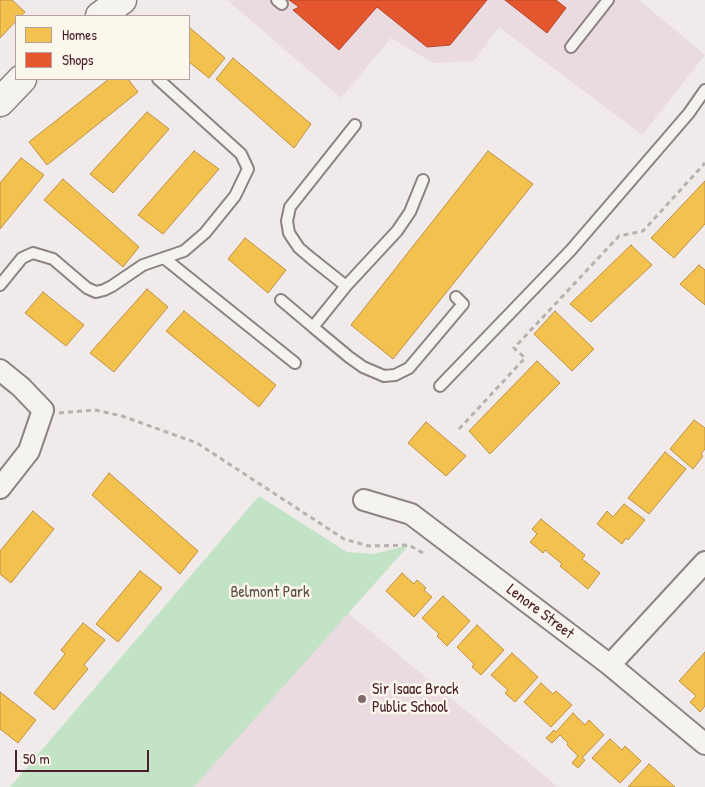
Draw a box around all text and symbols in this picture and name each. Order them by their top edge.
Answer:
legend [15,15,190,80]
text: Homes [62,24,97,45]
text: Shops [62,49,93,70]
street label: Lenore Street [502,580,578,644]
park label: Belmont Park [230,583,310,603]
place label: Sir Isaac Brock Public School [372,680,459,718]
marker: Sir Isaac Brock Public School [356,693,368,705]
scale bar [18,740,151,772]
text: 50 m [23,748,50,769]

